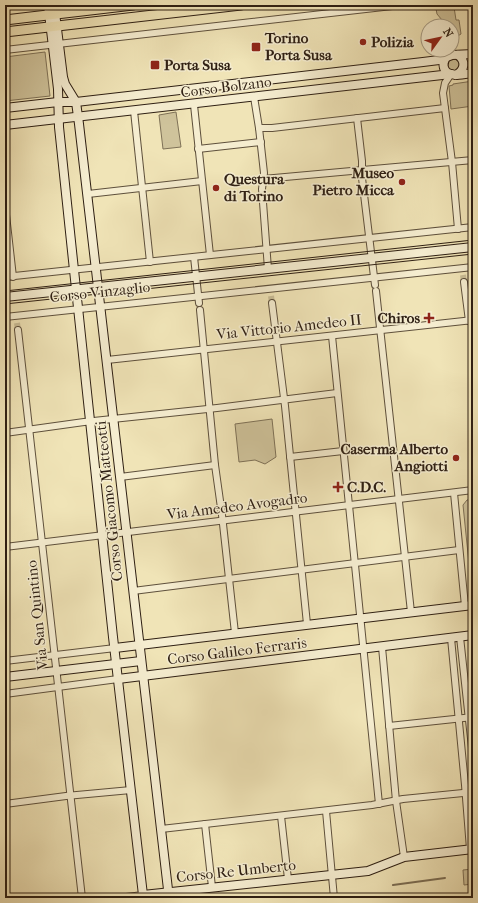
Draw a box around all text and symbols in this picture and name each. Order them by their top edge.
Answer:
north arrow [420,18,460,58]
text: N [440,26,456,40]
place label: Torino Porta Susa [264,29,333,64]
place label: Polizia [371,33,415,51]
marker: Polizia [358,37,368,47]
marker: Torino Porta Susa [250,41,262,53]
place label: Porta Susa [164,56,232,74]
marker: Porta Susa [149,59,161,71]
street label: Corso Bolzano [179,72,273,102]
place label: Museo Pietro Micca [313,164,395,199]
place label: Questura di Torino [224,170,285,205]
marker: Museo Pietro Micca [397,177,407,187]
marker: Questura di Torino [211,183,221,193]
street label: Corso Vinzaglio [49,278,151,306]
place label: Chiros [378,309,420,327]
street label: Via Vittorio Amedeo II [215,310,363,344]
marker: Chiros [423,312,435,324]
street label: Corso Giacomo Matteotti [92,419,126,582]
place label: Caserma Alberto Angiotti [341,440,449,475]
marker: Caserma Alberto Angiotti [451,453,461,463]
place label: C.D.C. [347,478,386,496]
marker: C.D.C. [332,481,344,493]
street label: Via Amedeo Avogadro [165,488,309,524]
street label: Via San Quintino [22,559,52,672]
street label: Corso Galileo Ferraris [166,633,308,668]
street label: Corso Re Umberto [175,856,297,886]

